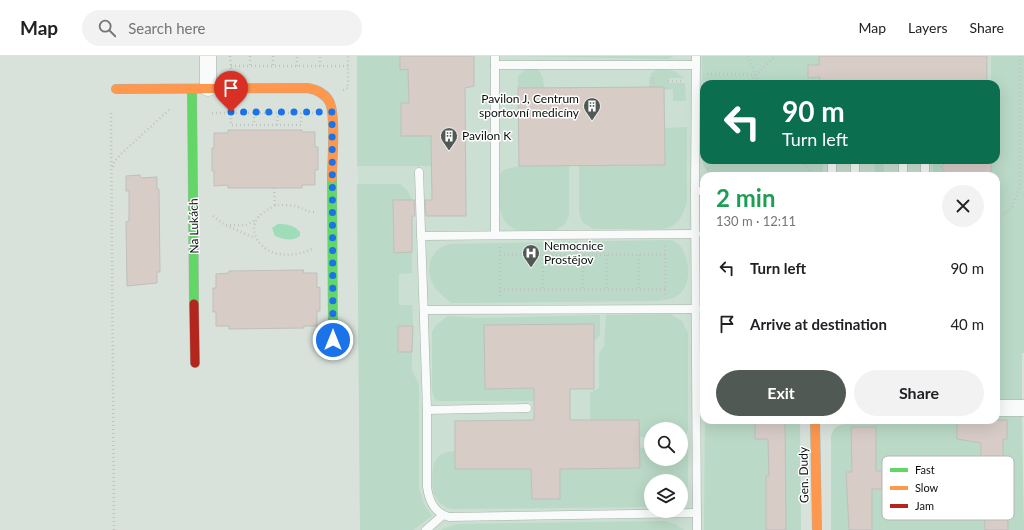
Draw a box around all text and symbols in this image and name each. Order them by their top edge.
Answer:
search box [82,10,362,46]
text: Map [20,16,58,39]
icon: search [96,17,118,39]
text: Search here [128,19,206,37]
text: Map [858,19,886,36]
text: Layers [908,19,948,36]
text: Share [970,19,1004,36]
pin [214,71,248,112]
icon: arrive [220,77,242,99]
place label: Pavilon J, Centrum sportovní medicíny [479,91,580,120]
text: 90 m [782,94,845,128]
building icon: Pavilon J, Centrum sportovní medicíny [582,96,602,121]
icon: left [716,96,768,148]
building icon: Pavilon K [439,126,459,151]
place label: Pavilon K [462,128,511,143]
text: Turn left [782,128,848,150]
text: 2 min [716,183,776,212]
button: close [942,185,984,227]
street label: Na Lukách [186,198,201,254]
text: 130 m · 12:11 [716,213,796,229]
place label: Nemocnice Prostějov [544,238,603,267]
hospital icon: Nemocnice Prostějov [521,243,541,268]
icon: left [716,257,738,279]
text: Turn left [750,259,806,277]
text: 90 m [950,259,984,277]
icon: arrive [716,313,738,335]
text: Arrive at destination [750,315,887,333]
text: 40 m [950,315,984,333]
position arrow [312,319,354,361]
button: Exit [716,370,846,416]
button: Share [854,370,984,416]
map controls [644,422,688,518]
button: search [644,422,688,466]
street label: Gen. Dudy [795,446,811,503]
legend [882,456,1014,520]
text: Fast [915,463,935,476]
button: layers [644,474,688,518]
text: Slow [915,481,939,494]
text: Jam [915,499,934,512]

